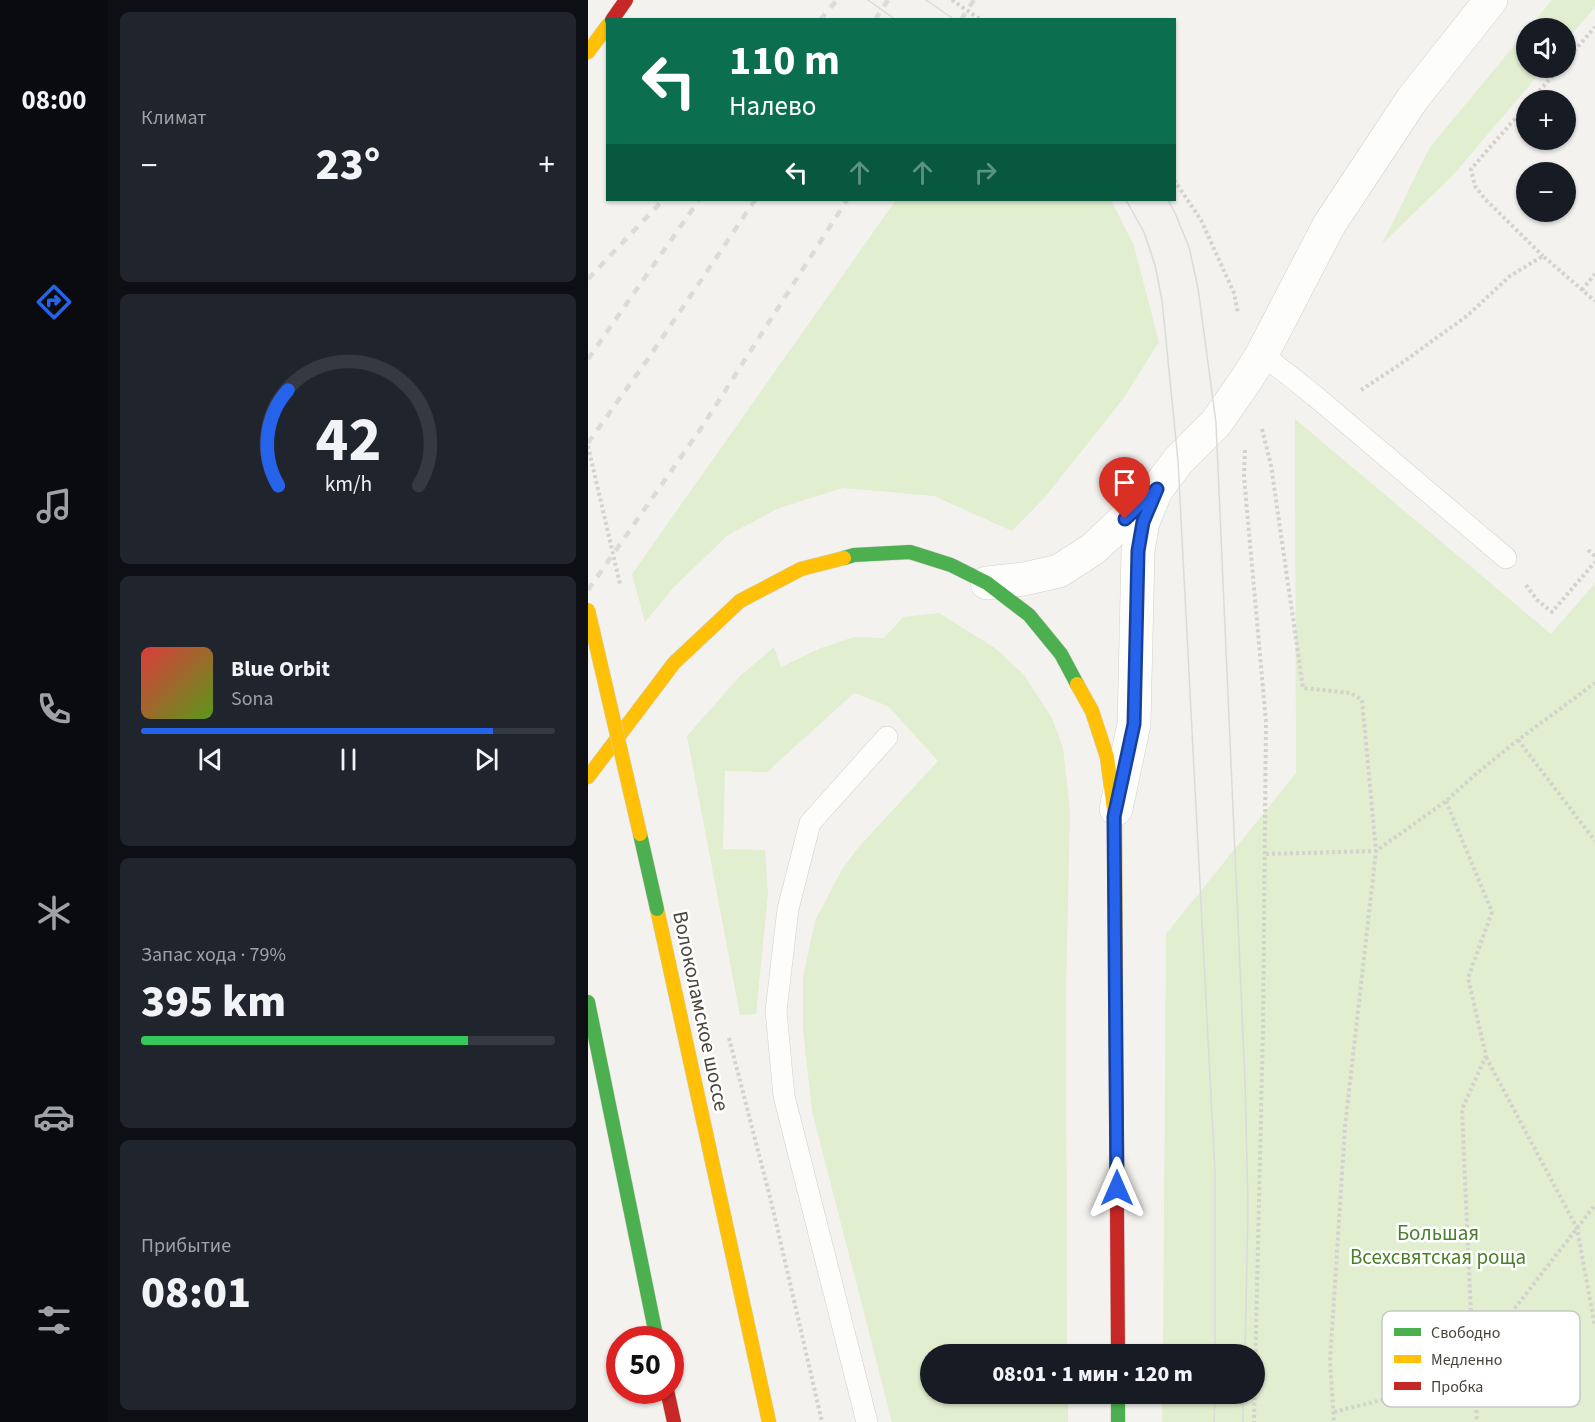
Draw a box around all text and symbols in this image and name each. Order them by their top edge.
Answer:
map controls [1516,18,1576,222]
button: sound [1516,18,1576,78]
text: 110 m [729,31,840,91]
icon: left [630,42,708,120]
text: 08:00 [21,81,87,120]
text: Налево [729,87,816,126]
button: + [1516,90,1576,150]
text: Климат [141,104,207,132]
text: 23° [316,133,380,197]
text: − [141,142,157,189]
text: + [539,142,555,189]
icon: left [780,156,813,189]
icon: ahead [843,156,876,189]
icon: ahead [906,156,939,189]
icon: right [969,156,1002,189]
button: − [1516,162,1576,222]
icon: directions [33,281,75,323]
text: 42 [315,396,381,485]
pin [1099,457,1150,519]
icon: arrive [1108,466,1141,499]
text: km/h [324,469,372,500]
icon: music [33,485,75,527]
text: Blue Orbit [231,653,330,685]
text: Sona [231,685,274,713]
icon: phone [33,688,75,730]
icon: previous [194,743,227,776]
icon: pause [332,743,365,776]
icon: next [470,743,503,776]
icon: climate [33,892,75,934]
street label: Волоколамское шоссе [665,908,737,1114]
text: Запас хода · 79% [141,941,286,969]
text: 395 km [141,970,286,1034]
icon: car [33,1096,75,1138]
position arrow [1085,1156,1149,1220]
park label: Большая Всехсвятская роща [1350,1218,1526,1272]
text: Прибытие [141,1232,231,1260]
text: 08:01 [141,1261,251,1325]
icon: filters [33,1299,75,1341]
legend [1382,1311,1580,1407]
text: Свободно [1431,1322,1501,1344]
speed limit sign: 50 [606,1326,684,1404]
text: Медленно [1431,1349,1502,1371]
text: 08:01 · 1 мин · 120 m [992,1358,1193,1390]
text: Пробка [1431,1376,1483,1398]

